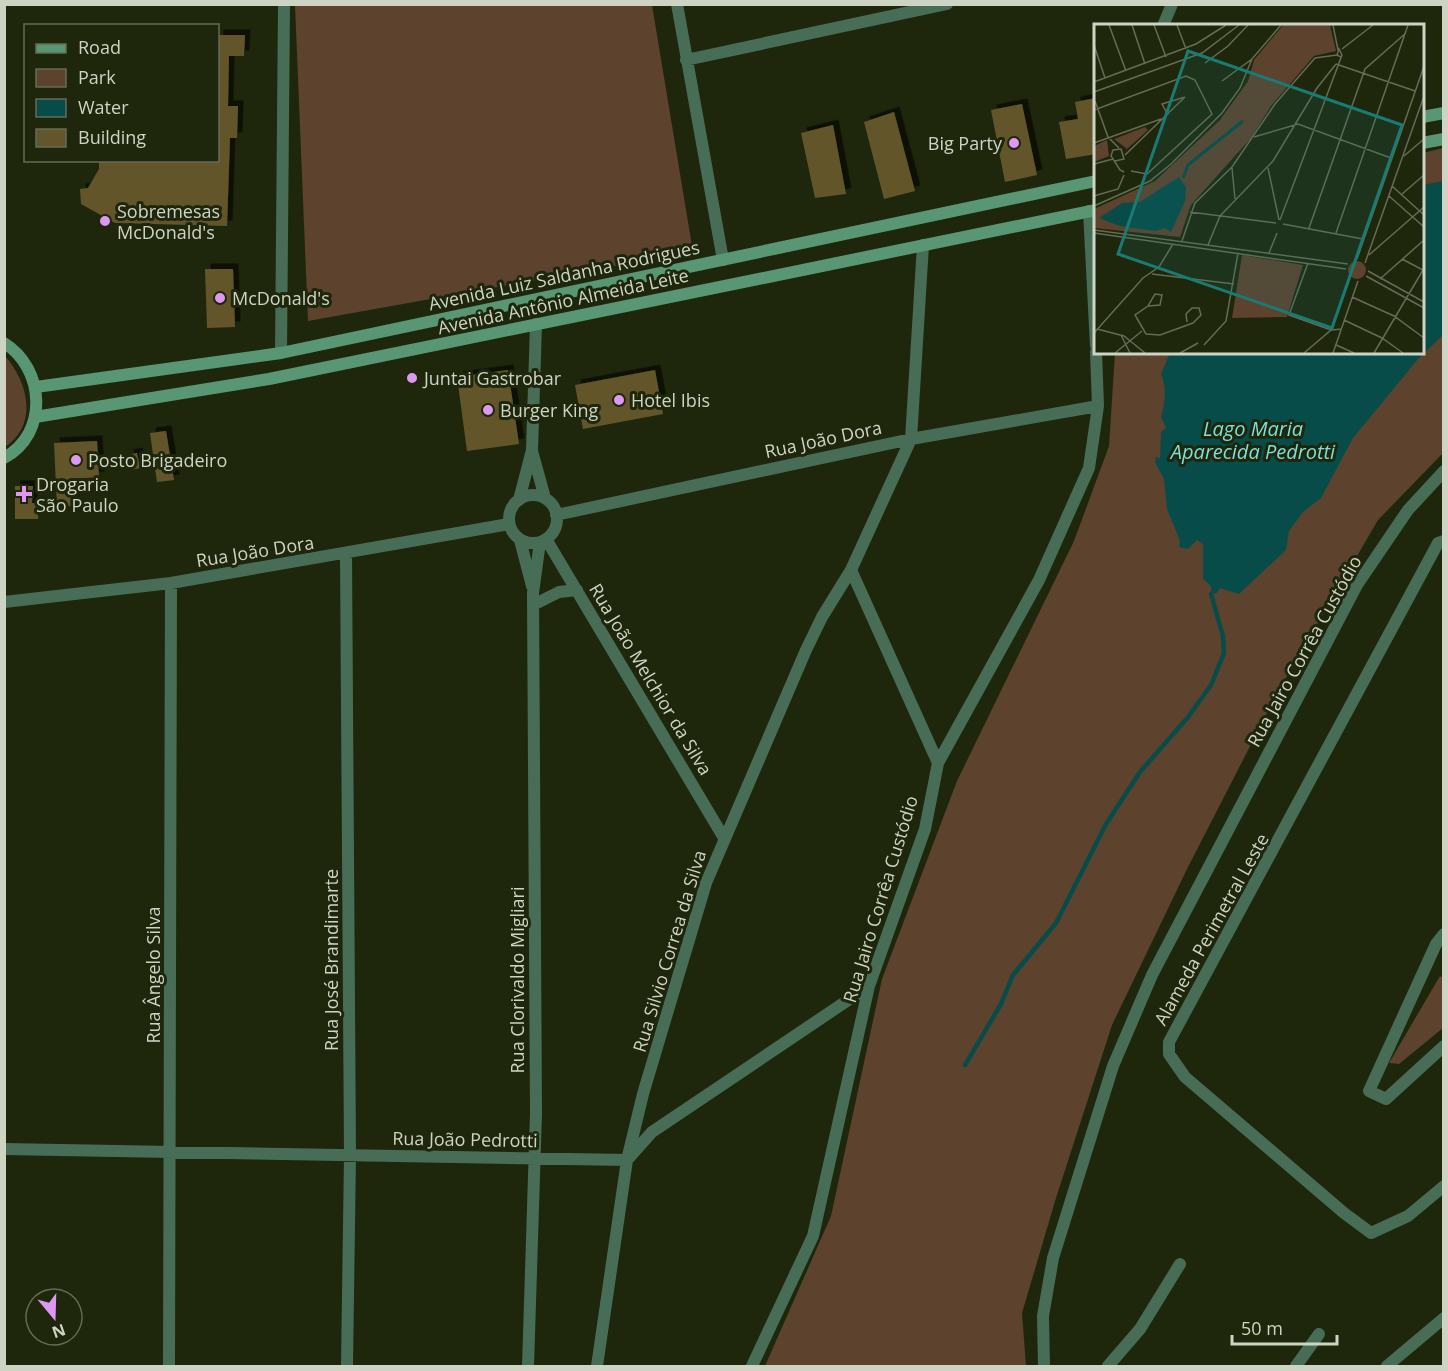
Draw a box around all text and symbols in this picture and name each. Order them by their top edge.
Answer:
legend [24,24,219,162]
inset map [1094,24,1424,354]
text: Road [78,35,121,59]
text: Park [78,65,116,89]
text: Water [78,95,129,119]
text: Building [78,125,146,149]
place label: Big Party [928,131,1003,155]
marker: Big Party [1007,136,1021,150]
place label: Sobremesas McDonald's [117,199,220,244]
marker: Sobremesas McDonald's [98,214,112,228]
street label: Avenida Luiz Saldanha Rodrigues [426,235,702,315]
street label: Avenida Antônio Almeida Leite [435,263,691,339]
place label: McDonald's [232,286,330,310]
marker: McDonald's [213,291,227,305]
place label: Juntai Gastrobar [422,366,562,390]
marker: Juntai Gastrobar [405,371,419,385]
place label: Hotel Ibis [631,388,710,412]
marker: Hotel Ibis [612,393,626,407]
place label: Burger King [500,398,599,422]
marker: Burger King [481,403,495,417]
street label: Rua João Dora [762,415,884,463]
water label: Lago Maria Aparecida Pedrotti [1169,415,1336,465]
place label: Posto Brigadeiro [88,448,227,472]
marker: Posto Brigadeiro [69,453,83,467]
place label: Drogaria São Paulo [36,472,119,517]
marker: Drogaria São Paulo [17,487,31,501]
street label: Rua João Dora [194,530,316,572]
street label: Rua Jairo Corrêa Custódio [1241,551,1367,751]
street label: Rua João Melchior da Silva [584,579,718,779]
street label: Rua Jairo Corrêa Custódio [837,793,923,1005]
street label: Alameda Perimetral Leste [1148,829,1274,1029]
street label: Rua Silvio Correa da Silva [627,847,711,1055]
street label: Rua José Brandimarte [319,869,343,1051]
street label: Rua Clorivaldo Migliari [505,887,529,1074]
street label: Rua Ângelo Silva [141,906,165,1044]
street label: Rua João Pedrotti [392,1126,538,1152]
north arrow [24,1287,84,1347]
scale bar [1232,1308,1337,1346]
text: 50 m [1241,1316,1283,1340]
text: N [49,1319,69,1344]

